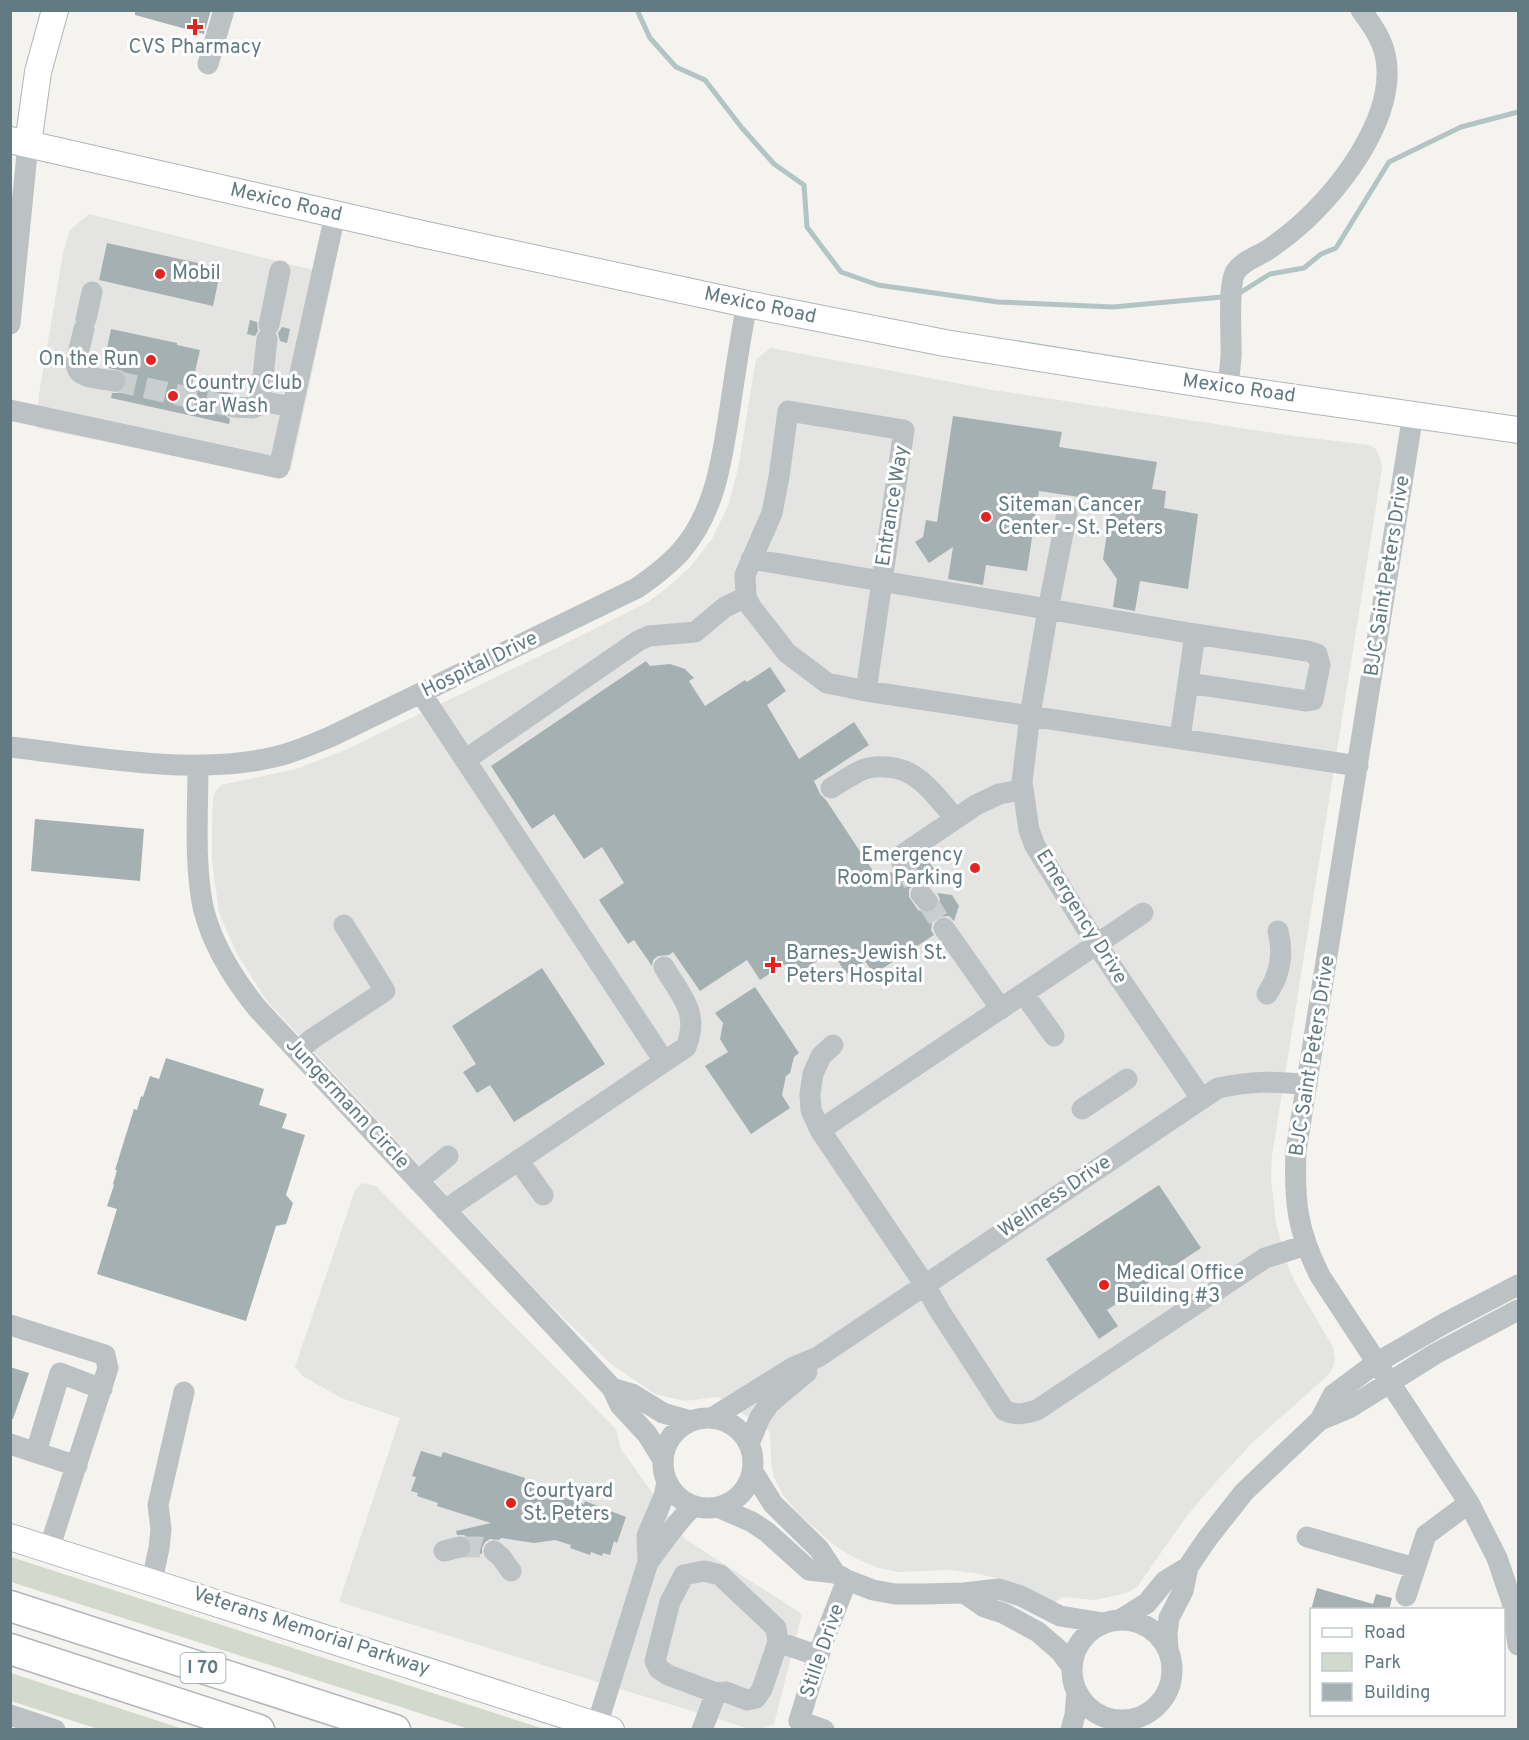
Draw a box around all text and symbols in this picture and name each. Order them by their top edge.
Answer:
marker: CVS Pharmacy [188,20,202,34]
place label: CVS Pharmacy [129,35,261,61]
street label: Mexico Road [228,178,344,228]
place label: Mobil [172,261,221,287]
marker: Mobil [153,267,167,281]
street label: Mexico Road [702,281,818,331]
place label: On the Run [39,347,139,373]
marker: On the Run [144,353,158,367]
street label: Mexico Road [1181,368,1297,410]
place label: Country Club Car Wash [185,371,302,420]
marker: Country Club Car Wash [166,389,180,403]
street label: Entrance Way [871,444,915,568]
street label: BJC Saint Peters Drive [1359,474,1417,678]
place label: Siteman Cancer Center - St. Peters [998,493,1163,542]
marker: Siteman Cancer Center - St. Peters [979,510,993,524]
street label: Hospital Drive [418,626,542,704]
place label: Emergency Room Parking [837,843,963,892]
street label: Emergency Drive [1029,845,1133,989]
marker: Emergency Room Parking [968,861,982,875]
place label: Barnes-Jewish St. Peters Hospital [786,941,947,990]
street label: BJC Saint Peters Drive [1284,954,1342,1158]
marker: Barnes-Jewish St. Peters Hospital [764,956,782,974]
street label: Jungermann Circle [279,1033,415,1175]
street label: Wellness Drive [994,1150,1116,1244]
place label: Medical Office Building #3 [1116,1261,1244,1310]
marker: Medical Office Building #3 [1097,1278,1111,1292]
place label: Courtyard St. Peters [523,1479,613,1528]
marker: Courtyard St. Peters [504,1496,518,1510]
street label: Veterans Memorial Parkway [189,1581,433,1683]
street label: Stille Drive [795,1601,851,1701]
legend [1310,1608,1505,1716]
text: Road [1364,1622,1406,1645]
text: Park [1364,1652,1401,1675]
road number: I 70 [180,1653,226,1683]
text: Building [1364,1682,1430,1705]

